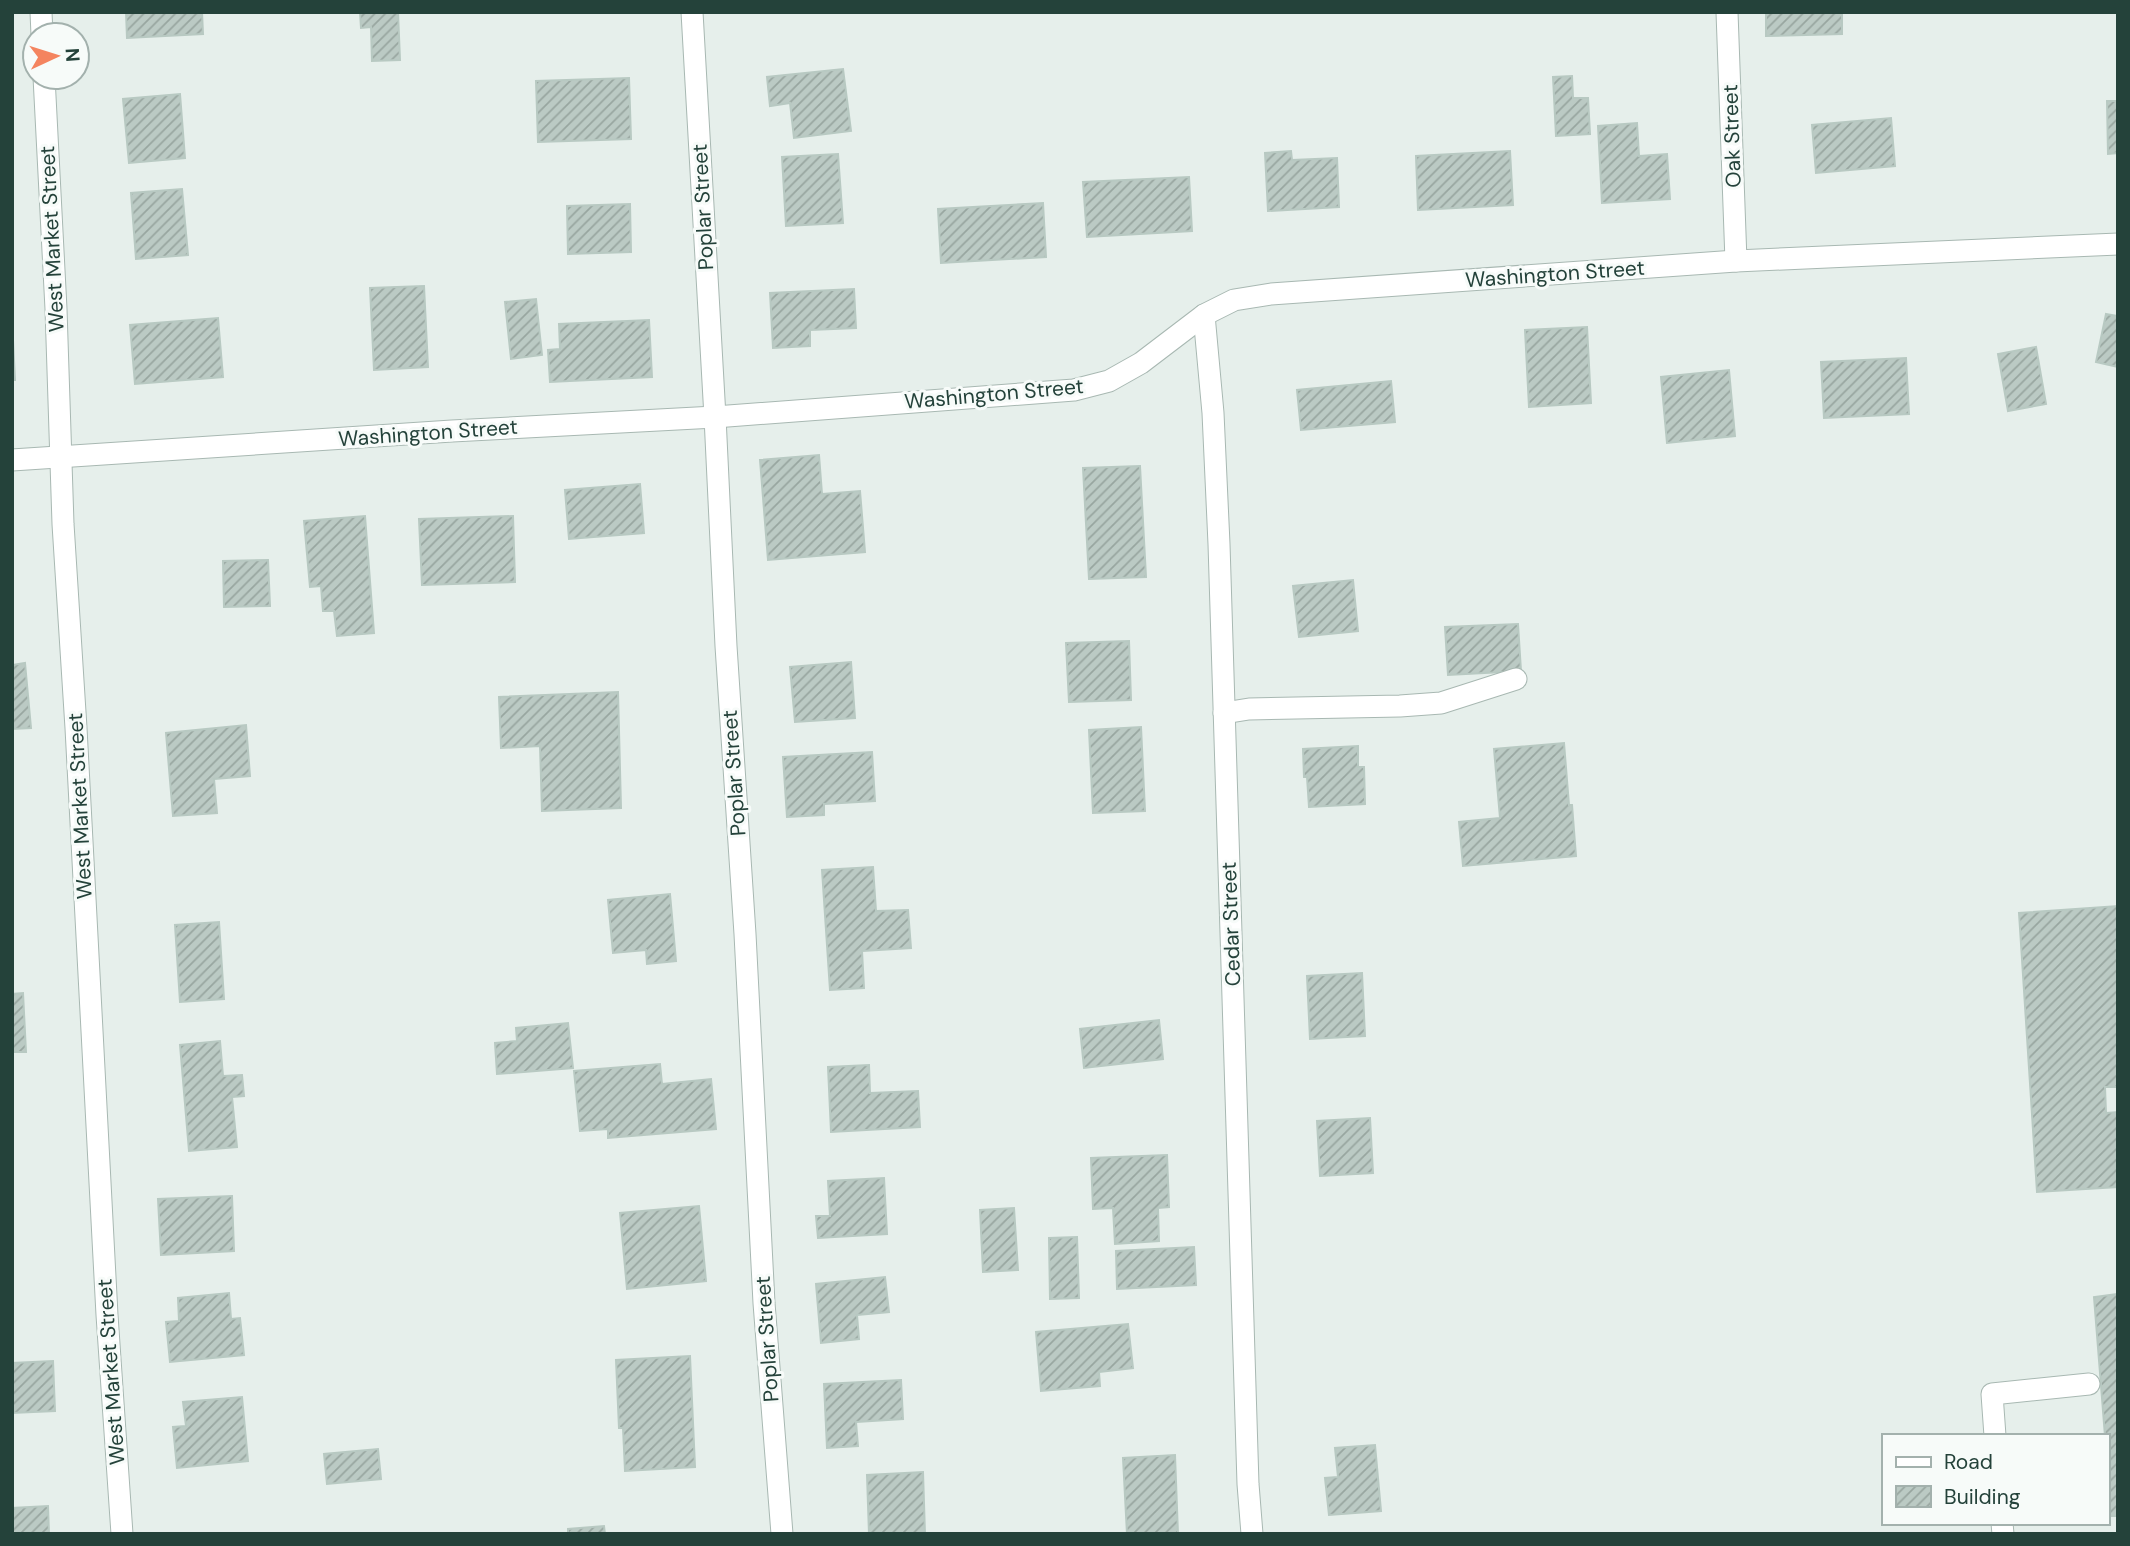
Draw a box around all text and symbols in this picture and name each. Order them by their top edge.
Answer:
north arrow [21,21,91,91]
text: N [60,47,85,63]
street label: Oak Street [1716,84,1748,188]
street label: Poplar Street [686,143,720,271]
street label: West Market Street [33,145,71,333]
street label: Washington Street [1464,254,1646,294]
street label: Washington Street [903,372,1085,416]
street label: Washington Street [337,413,519,453]
street label: Poplar Street [716,709,752,837]
street label: West Market Street [61,712,99,900]
street label: Cedar Street [1215,861,1247,987]
street label: Poplar Street [749,1275,785,1403]
street label: West Market Street [91,1278,131,1466]
legend [1882,1434,2109,1525]
text: Road [1944,1448,1993,1476]
text: Building [1944,1483,2021,1511]

